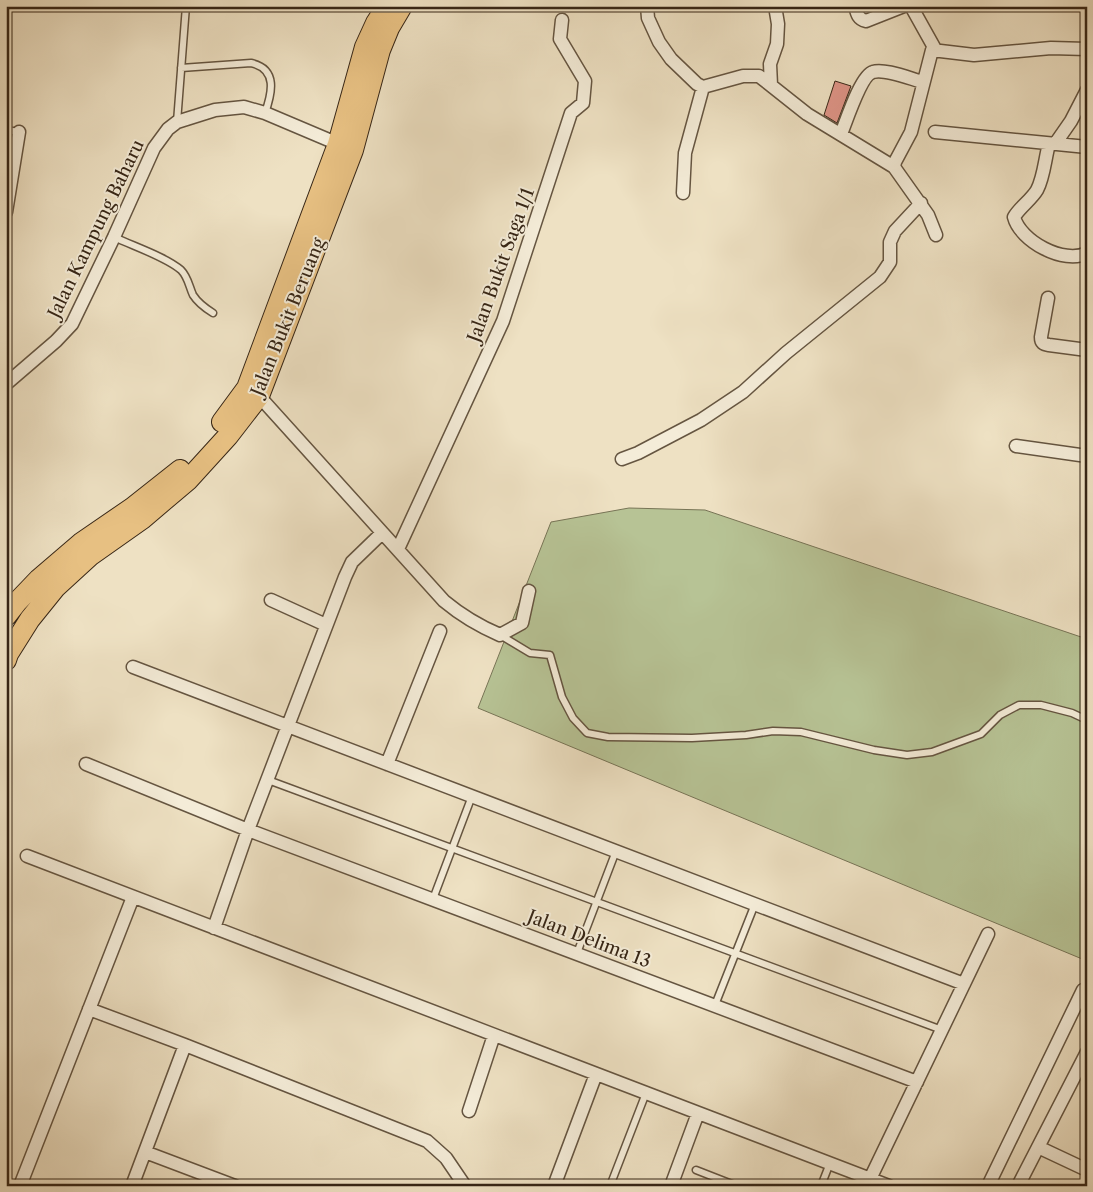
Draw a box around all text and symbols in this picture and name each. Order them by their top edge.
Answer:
street label: Jalan Kampung Baharu [42,136,149,325]
street label: Jalan Bukit Saga 1/1 [462,184,539,348]
street label: Jalan Bukit Beruang [245,234,330,402]
street label: Jalan Delima 13 [521,904,654,973]

